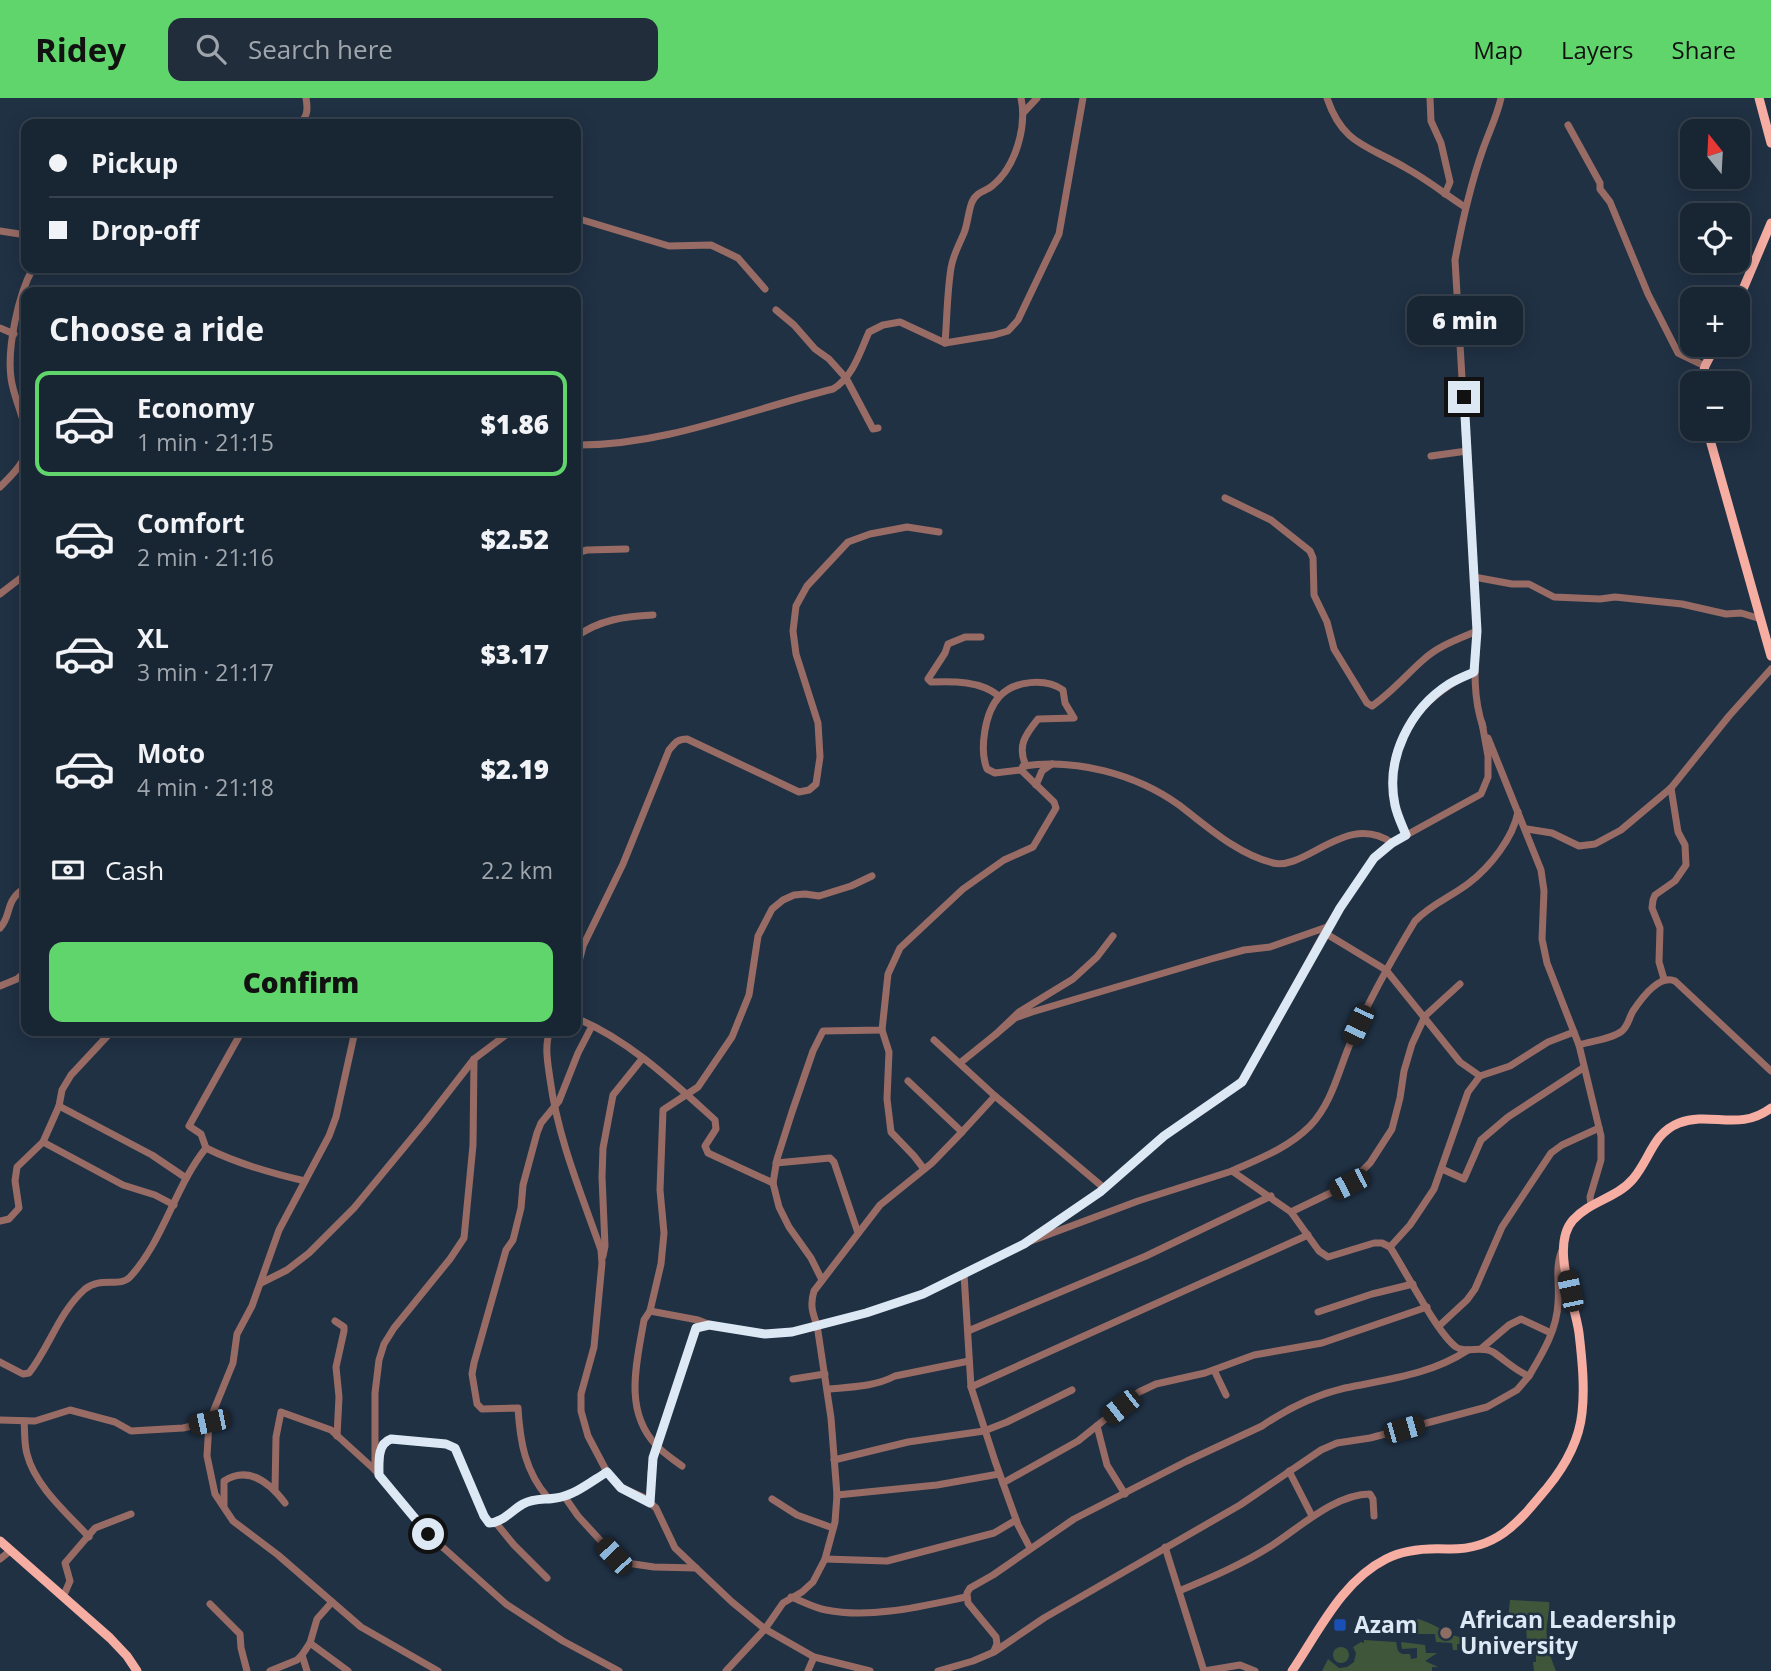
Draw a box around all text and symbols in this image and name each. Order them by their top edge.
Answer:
search box [168,18,658,81]
text: Ridey [35,27,126,72]
icon: search [192,30,230,68]
text: Search here [248,31,393,67]
text: Map [1473,33,1523,66]
text: Layers [1561,33,1634,66]
text: Share [1672,33,1736,66]
north arrow [1680,119,1750,189]
map controls [1680,119,1750,441]
text: Pickup [91,145,178,181]
button: locate [1680,203,1750,273]
text: Drop-off [91,212,199,248]
button: + [1680,287,1750,357]
callout: 6 min [1406,296,1522,344]
text: 6 min [1432,304,1498,336]
text: Choose a ride [49,307,264,350]
button: − [1680,371,1750,441]
route end [1448,381,1480,413]
text: Economy [137,390,255,426]
icon: car [53,392,116,455]
text: $1.86 [481,406,549,442]
text: 1 min · 21:15 [137,426,274,458]
text: Comfort [137,505,244,541]
icon: car [53,507,116,570]
text: $2.52 [481,521,549,557]
text: 2 min · 21:16 [137,541,274,573]
text: XL [137,620,169,656]
icon: car [53,622,116,685]
text: $3.17 [481,636,549,672]
text: 3 min · 21:17 [137,656,274,688]
text: Moto [137,735,205,771]
icon: car [53,737,116,800]
text: $2.19 [481,751,549,787]
text: 4 min · 21:18 [137,771,274,803]
icon: cash [49,851,87,889]
text: Cash [105,852,164,888]
text: 2.2 km [481,854,553,886]
button: Confirm [49,942,553,1022]
car [1340,1002,1377,1048]
car [1326,1165,1373,1203]
car [1556,1268,1585,1314]
car [1098,1386,1145,1428]
car [187,1407,232,1437]
car [1381,1413,1428,1445]
route start [412,1518,444,1550]
car [592,1533,637,1579]
place label: African Leadership University [1460,1603,1676,1661]
place label: Azam [1354,1608,1418,1640]
marker: Azam [1332,1617,1348,1633]
marker: African Leadership University [1438,1625,1454,1641]

